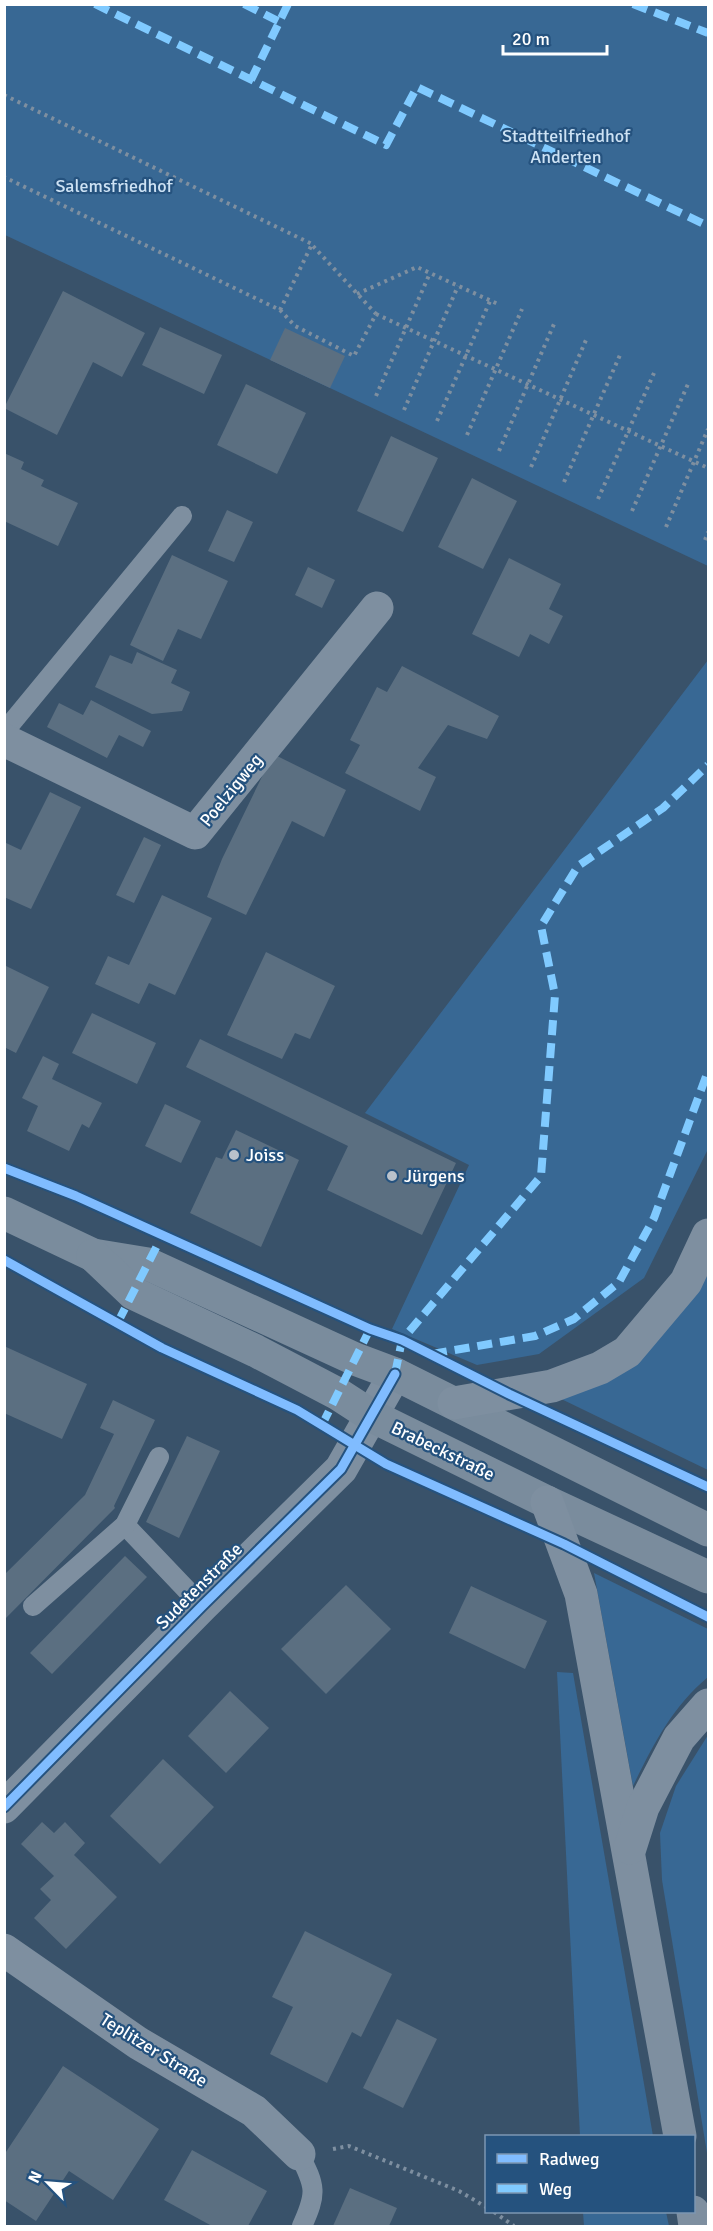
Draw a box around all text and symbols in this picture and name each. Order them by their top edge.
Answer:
scale bar [503,18,606,56]
text: 20 m [512,28,550,50]
park label: Stadtteilfriedhof Anderten [502,125,631,168]
park label: Salemsfriedhof [55,175,174,197]
street label: Poelzigweg [195,749,267,831]
place label: Joiss [246,1144,284,1166]
marker: Joiss [227,1148,241,1162]
place label: Jürgens [404,1165,465,1187]
marker: Jürgens [385,1169,399,1183]
street label: Brabeckstraße [388,1416,498,1486]
street label: Sudetenstraße [151,1538,247,1634]
street label: Teplitzer Straße [96,2008,212,2092]
legend [485,2135,695,2213]
text: Radweg [539,2148,600,2170]
north arrow [18,2153,78,2213]
text: N [24,2168,47,2186]
text: Weg [539,2178,572,2200]

